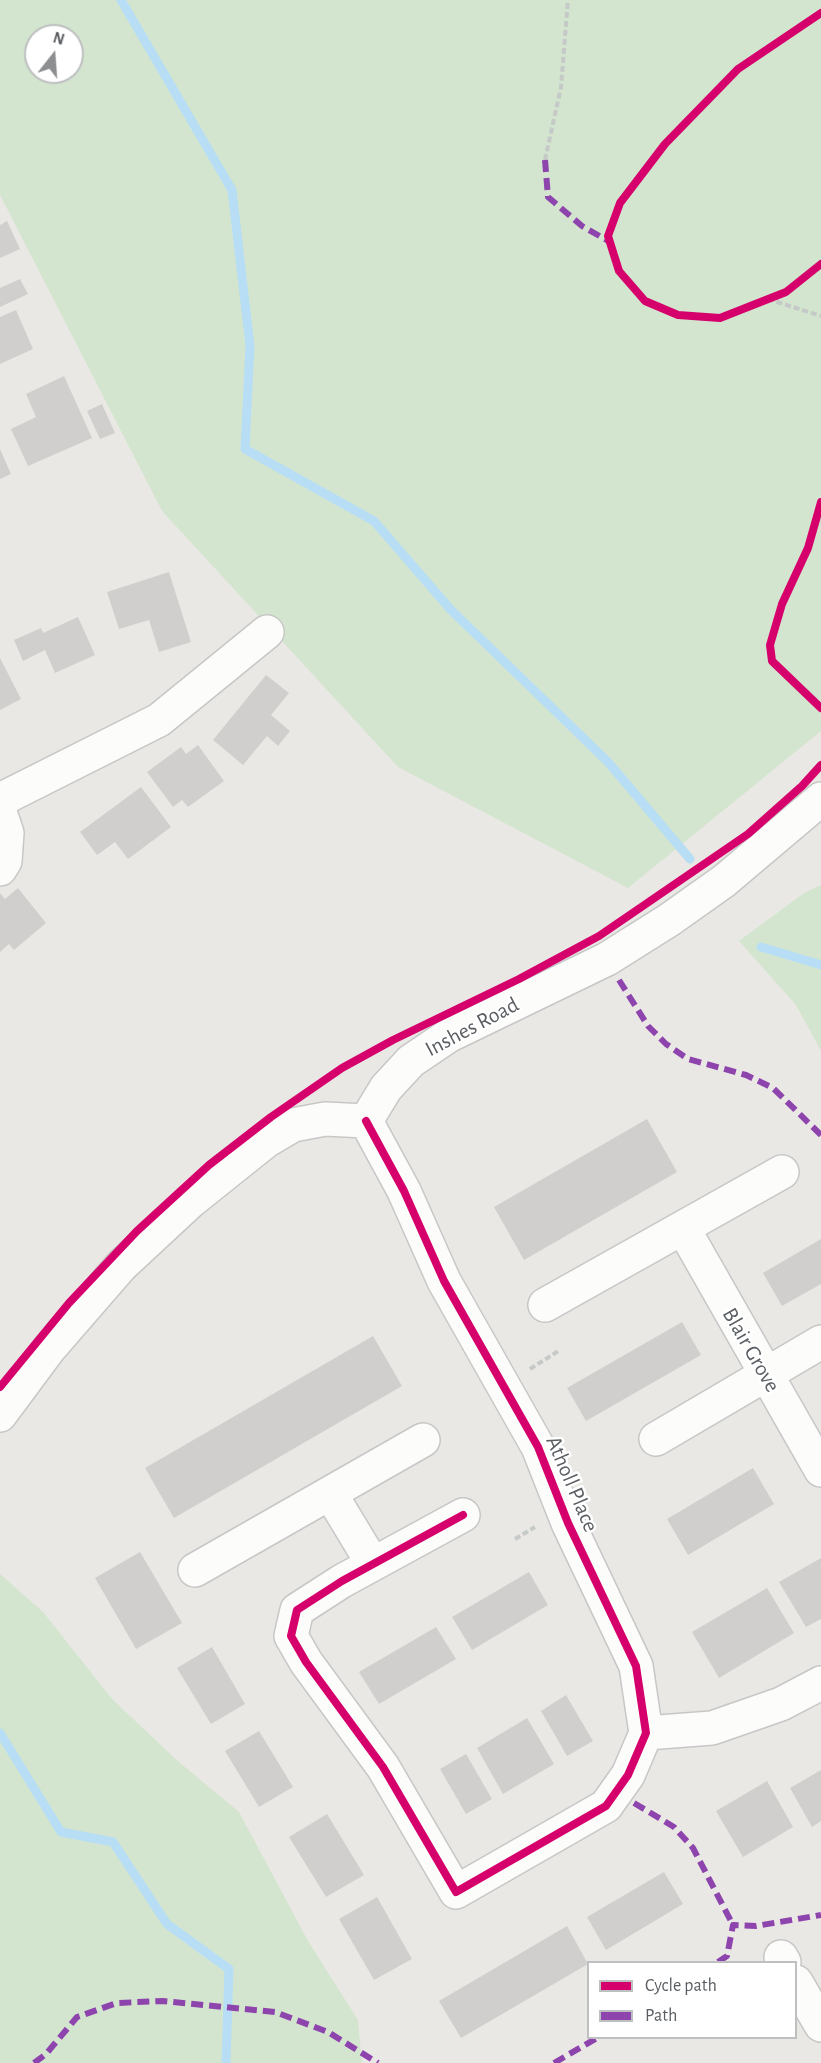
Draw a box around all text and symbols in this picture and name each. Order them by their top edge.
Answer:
north arrow [24,24,84,84]
text: N [51,29,66,48]
street label: Inshes Road [421,991,523,1063]
street label: Blair Grove [716,1303,786,1397]
street label: Atholl Place [540,1432,604,1536]
legend [587,1961,797,2039]
text: Cycle path [645,1977,717,1995]
text: Path [645,2007,677,2025]

